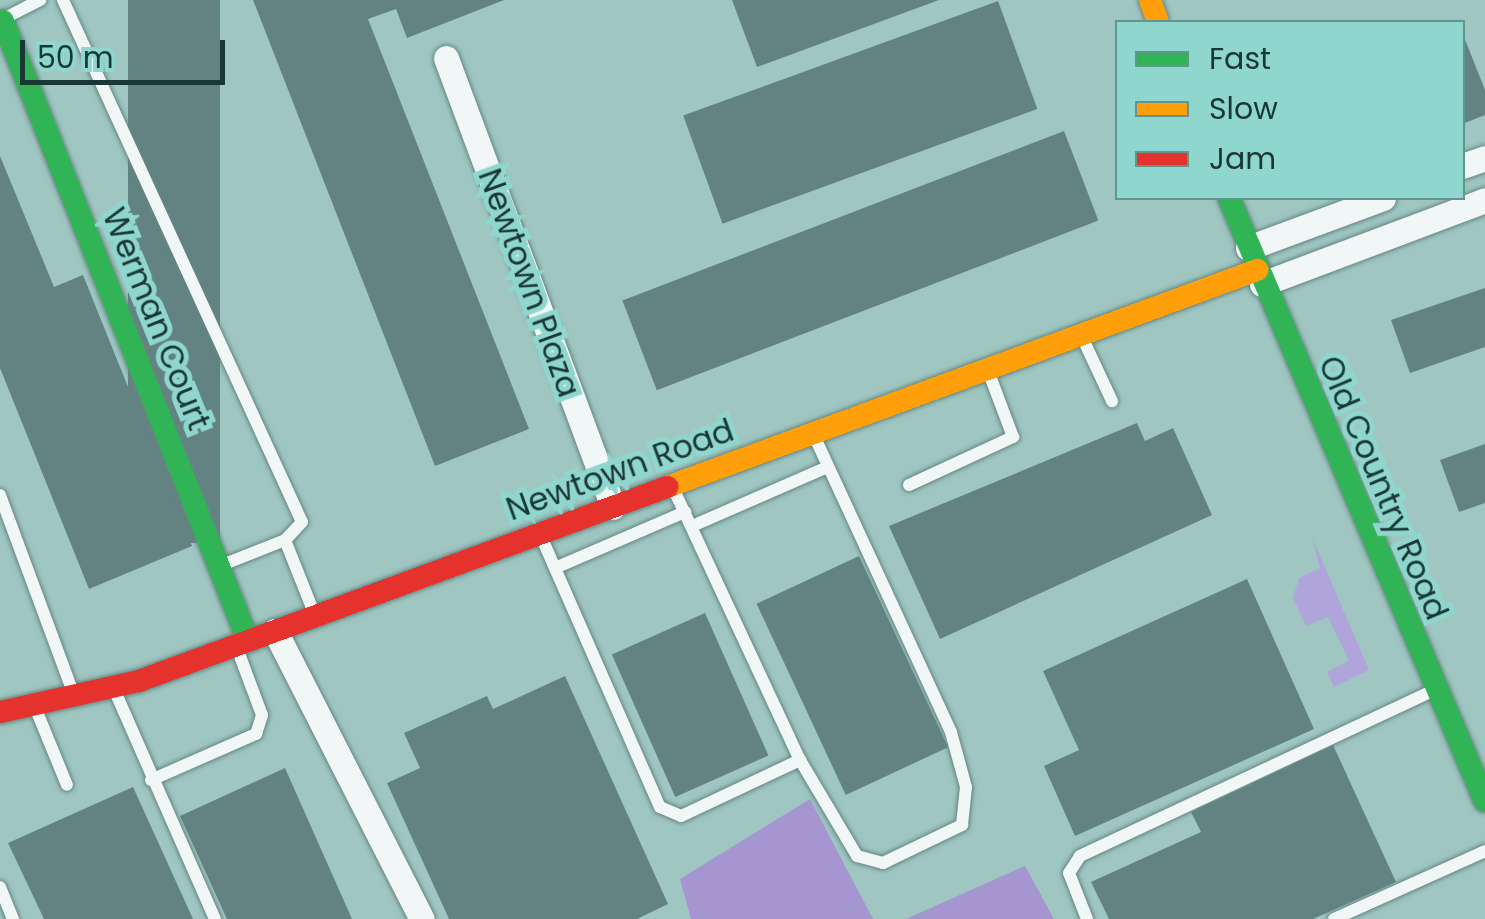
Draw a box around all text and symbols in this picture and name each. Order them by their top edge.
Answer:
scale bar [25,20,230,82]
legend [1115,20,1465,200]
text: 50 m [37,36,114,79]
text: Fast [1209,37,1271,80]
text: Slow [1209,87,1278,130]
text: Jam [1209,137,1276,180]
street label: Newtown Plaza [470,164,588,402]
street label: Werman Court [94,202,218,436]
street label: Old Country Road [1310,350,1456,626]
street label: Newtown Road [501,411,739,529]

